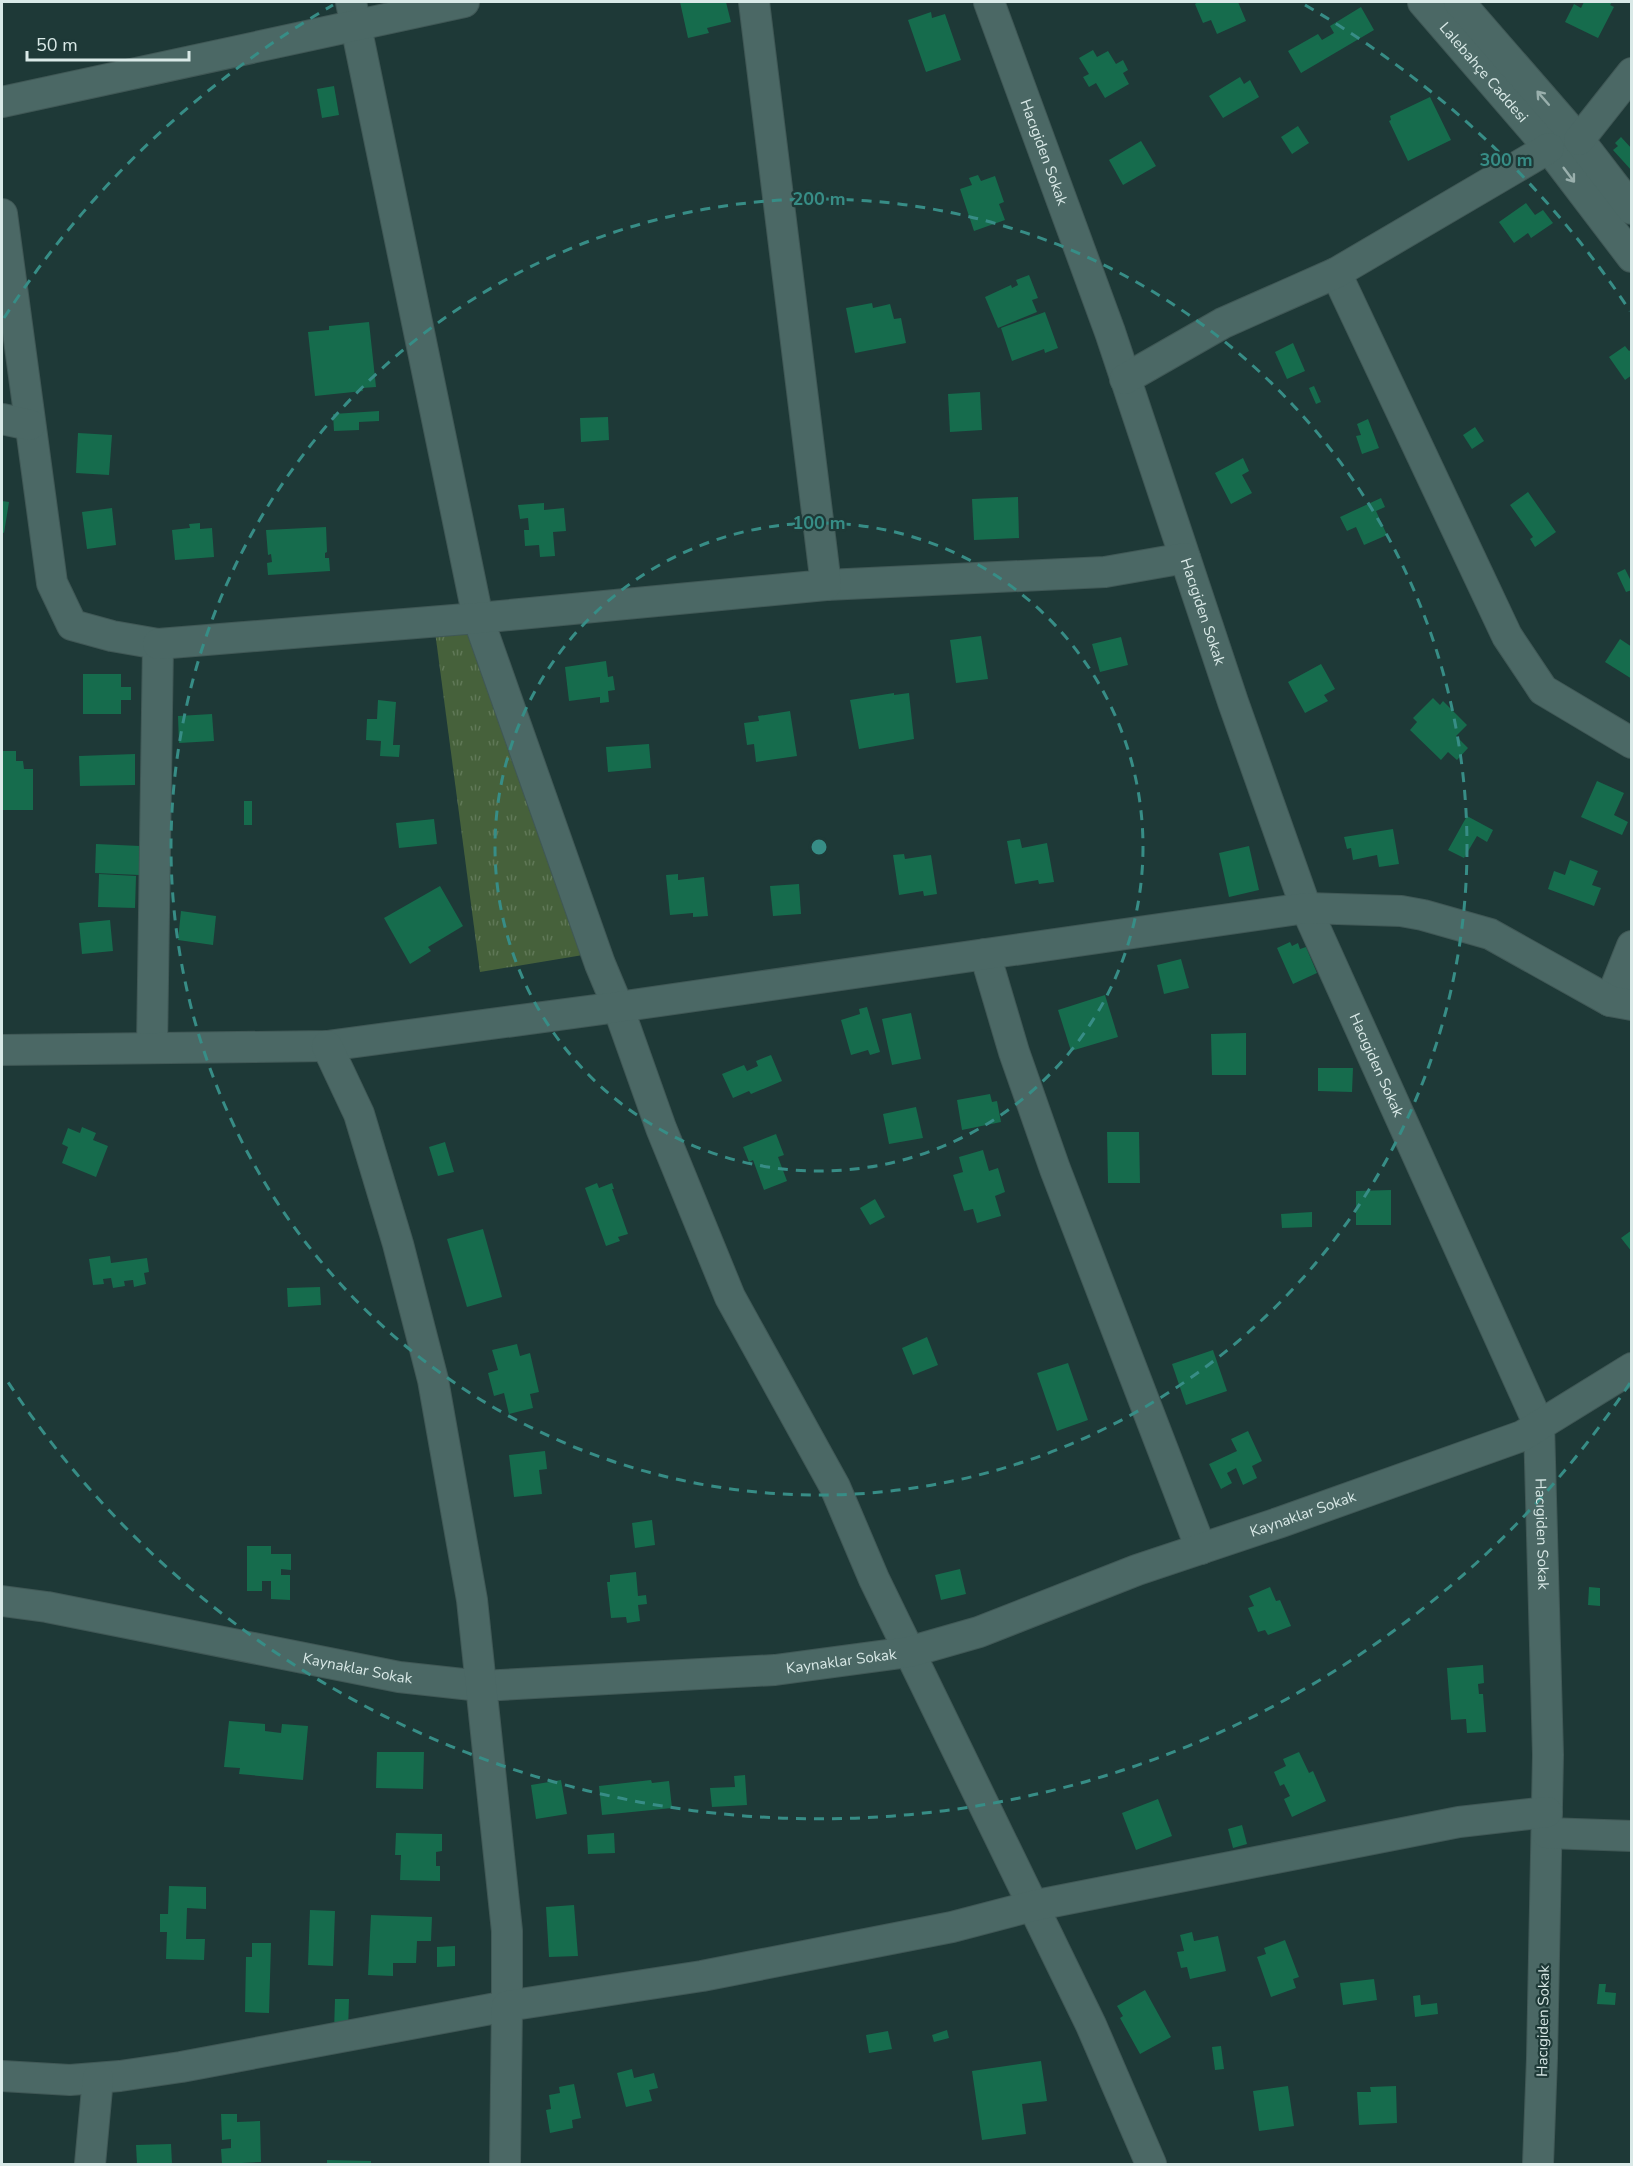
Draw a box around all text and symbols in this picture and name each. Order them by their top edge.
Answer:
street label: Lalebahçe Caddesi [1435,18,1533,127]
scale bar [27,24,189,62]
text: 50 m [36,33,78,57]
one-way arrow [1536,90,1549,106]
street label: Hacıgiden Sokak [1015,96,1073,209]
text: 300 m [1479,148,1533,172]
one-way arrow [1563,166,1575,182]
text: 200 m [792,187,846,211]
text: 100 m [792,511,846,535]
street label: Hacıgiden Sokak [1176,555,1230,668]
centre of rings [809,837,829,857]
street label: Hacıgiden Sokak [1345,1010,1409,1120]
street label: Hacıgiden Sokak [1530,1478,1554,1591]
street label: Kaynaklar Sokak [1247,1486,1359,1542]
street label: Kaynaklar Sokak [785,1644,898,1678]
street label: Kaynaklar Sokak [301,1648,414,1688]
street label: Hacıgiden Sokak [1532,1965,1554,2077]

